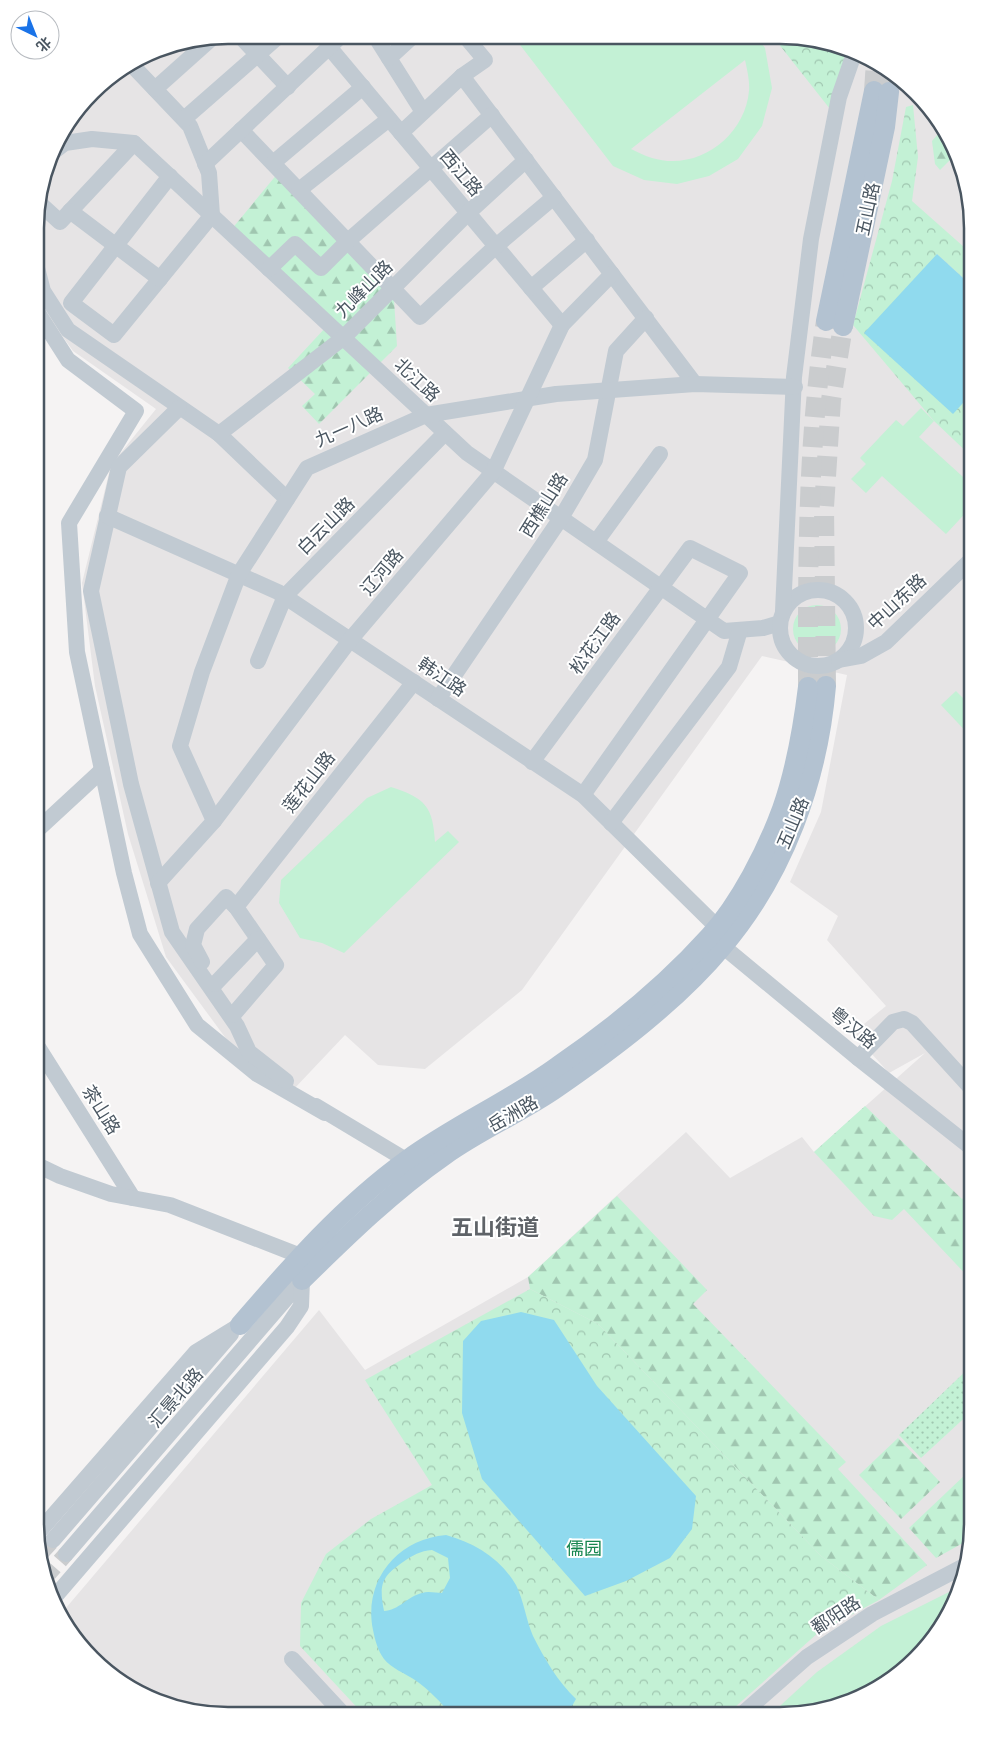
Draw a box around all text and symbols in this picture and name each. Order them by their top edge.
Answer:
north arrow [10,10,60,60]
text: 北 [33,33,54,55]
street label: 西江路 [435,145,487,201]
street label: 五山路 [852,180,884,238]
street label: 九峰山路 [331,256,397,322]
street label: 北江路 [390,354,444,406]
street label: 九一八路 [312,402,386,452]
street label: 西樵山路 [516,469,572,541]
street label: 白云山路 [293,493,359,559]
street label: 辽河路 [356,544,408,600]
street label: 中山东路 [863,569,931,635]
street label: 松花江路 [565,607,625,679]
street label: 韩江路 [413,653,471,701]
street label: 莲花山路 [278,747,340,817]
street label: 五山路 [772,794,814,852]
street label: 粤汉路 [825,1002,881,1054]
street label: 茶山路 [77,1081,125,1139]
street label: 岳洲路 [484,1091,542,1137]
district label: 五山街道 [451,1214,539,1241]
street label: 汇景北路 [144,1364,208,1432]
park label: 儒园 [566,1538,602,1560]
street label: 鄱阳路 [807,1591,865,1639]

